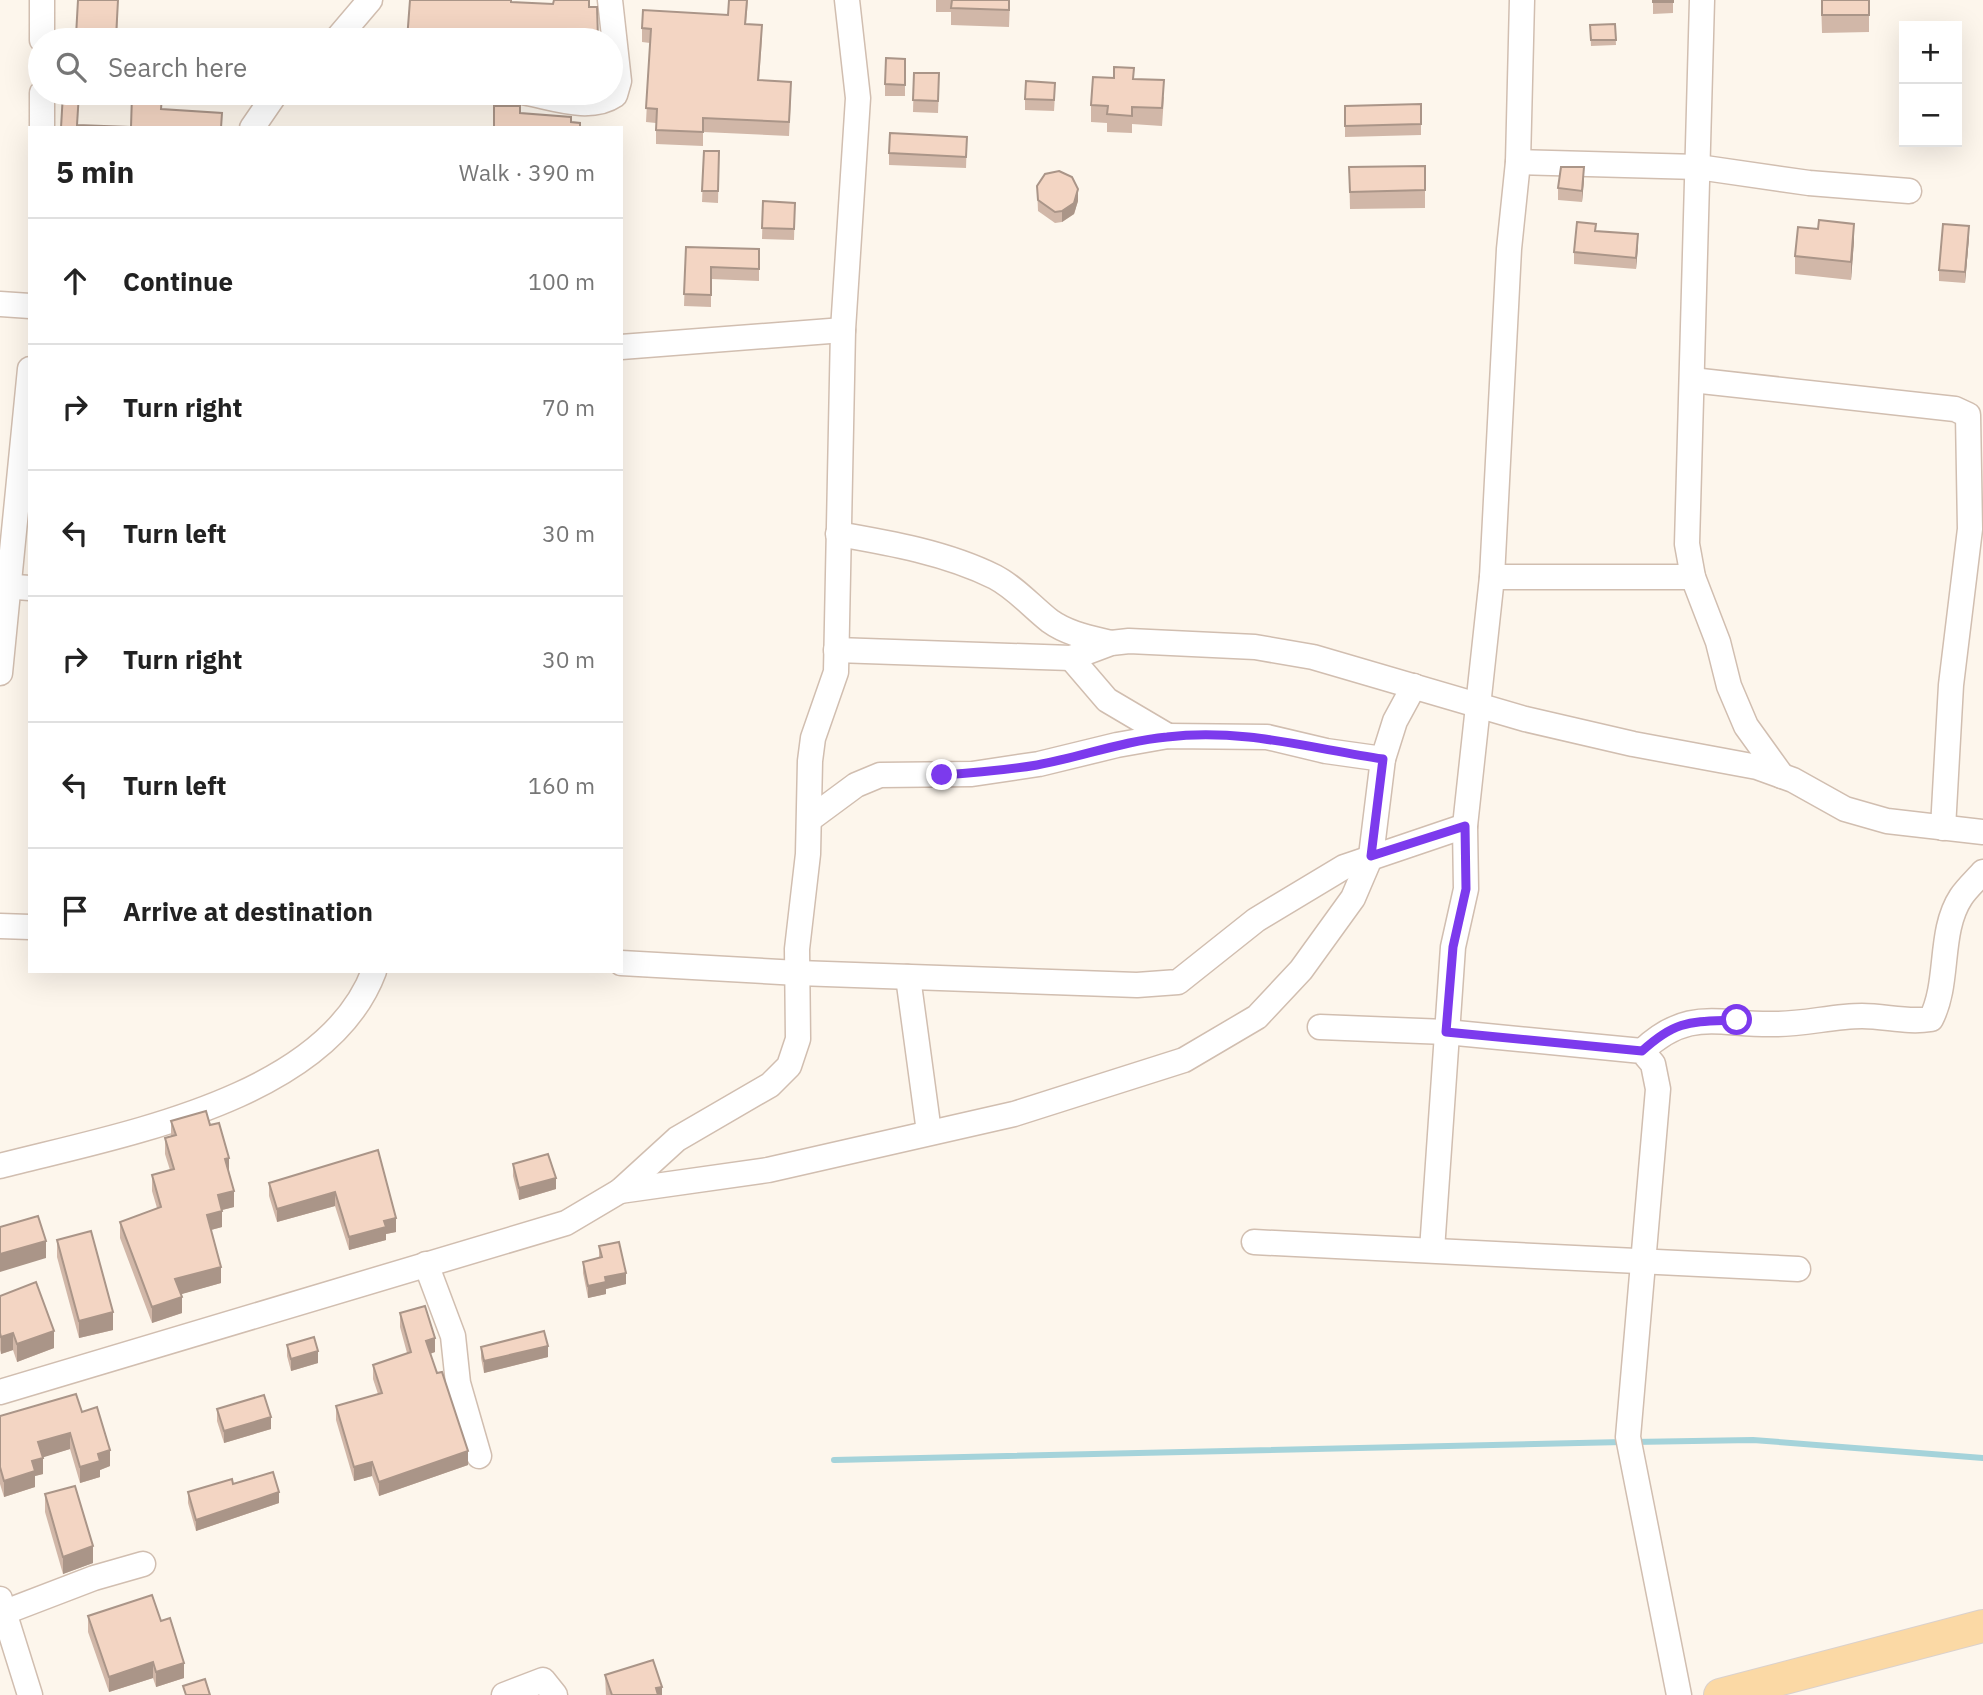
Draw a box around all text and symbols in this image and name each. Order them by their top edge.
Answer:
map controls [1899,21,1962,147]
button: + [1899,21,1962,84]
search box [28,28,623,105]
icon: search [52,48,90,86]
text: Search here [108,50,247,84]
button: − [1899,84,1962,147]
text: 5 min [56,152,134,191]
text: Walk · 390 m [459,157,595,187]
icon: ahead [56,262,94,300]
text: Continue [123,264,233,298]
text: 100 m [528,266,595,296]
icon: right [56,388,94,426]
text: Turn right [123,390,242,424]
text: 70 m [542,392,595,422]
icon: left [56,514,94,552]
text: Turn left [123,516,226,550]
text: 30 m [542,518,595,548]
icon: right [56,640,94,678]
text: Turn right [123,642,242,676]
text: 30 m [542,644,595,674]
route end [926,759,957,790]
icon: left [56,766,94,804]
text: Turn left [123,768,226,802]
text: 160 m [528,770,595,800]
icon: arrive [56,892,94,930]
text: Arrive at destination [123,894,373,928]
route start [1721,1004,1752,1035]

